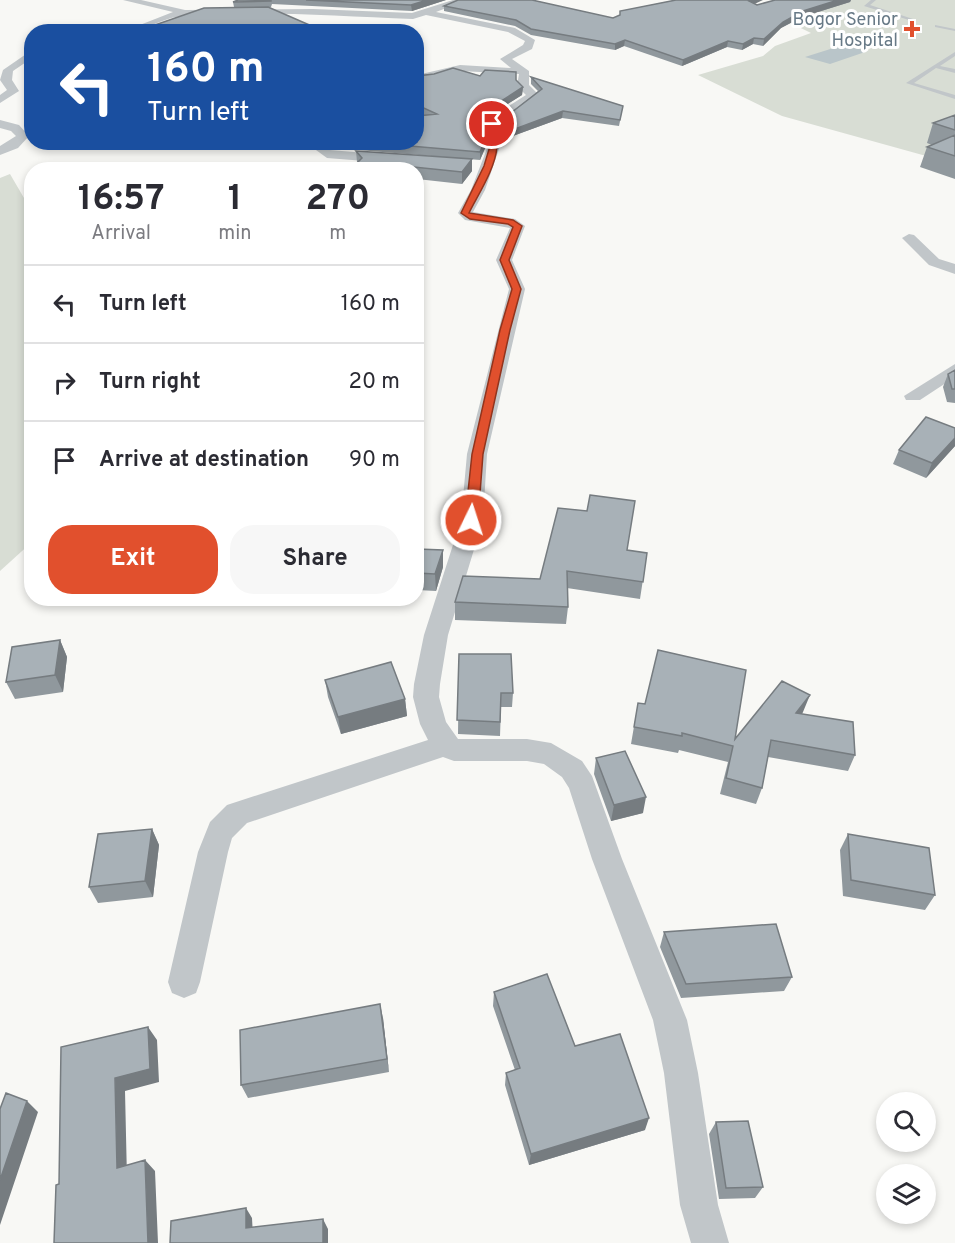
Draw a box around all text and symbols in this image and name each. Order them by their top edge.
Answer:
place label: Bogor Senior Hospital [792,9,898,53]
marker: Bogor Senior Hospital [903,20,921,38]
text: 160 m [147,44,265,97]
icon: left [48,48,126,126]
text: Turn left [147,96,249,130]
pin [466,98,517,149]
icon: arrive [475,107,508,140]
text: 16:57 [78,177,164,223]
text: 1 [228,177,242,223]
text: 270 [305,177,370,223]
text: Arrival [91,221,151,247]
text: min [218,221,252,247]
text: m [329,221,346,247]
icon: left [48,288,81,321]
text: Turn left [99,291,187,318]
text: 160 m [341,291,400,318]
icon: right [48,366,81,399]
text: Turn right [99,369,201,396]
text: 20 m [349,369,400,396]
icon: arrive [48,444,81,477]
text: Arrive at destination [99,447,309,474]
text: 90 m [349,447,400,474]
position arrow [439,488,503,552]
button: Exit [48,525,218,594]
button: Share [230,525,400,594]
map controls [876,1092,936,1224]
button: search [876,1092,936,1152]
button: layers [876,1164,936,1224]

